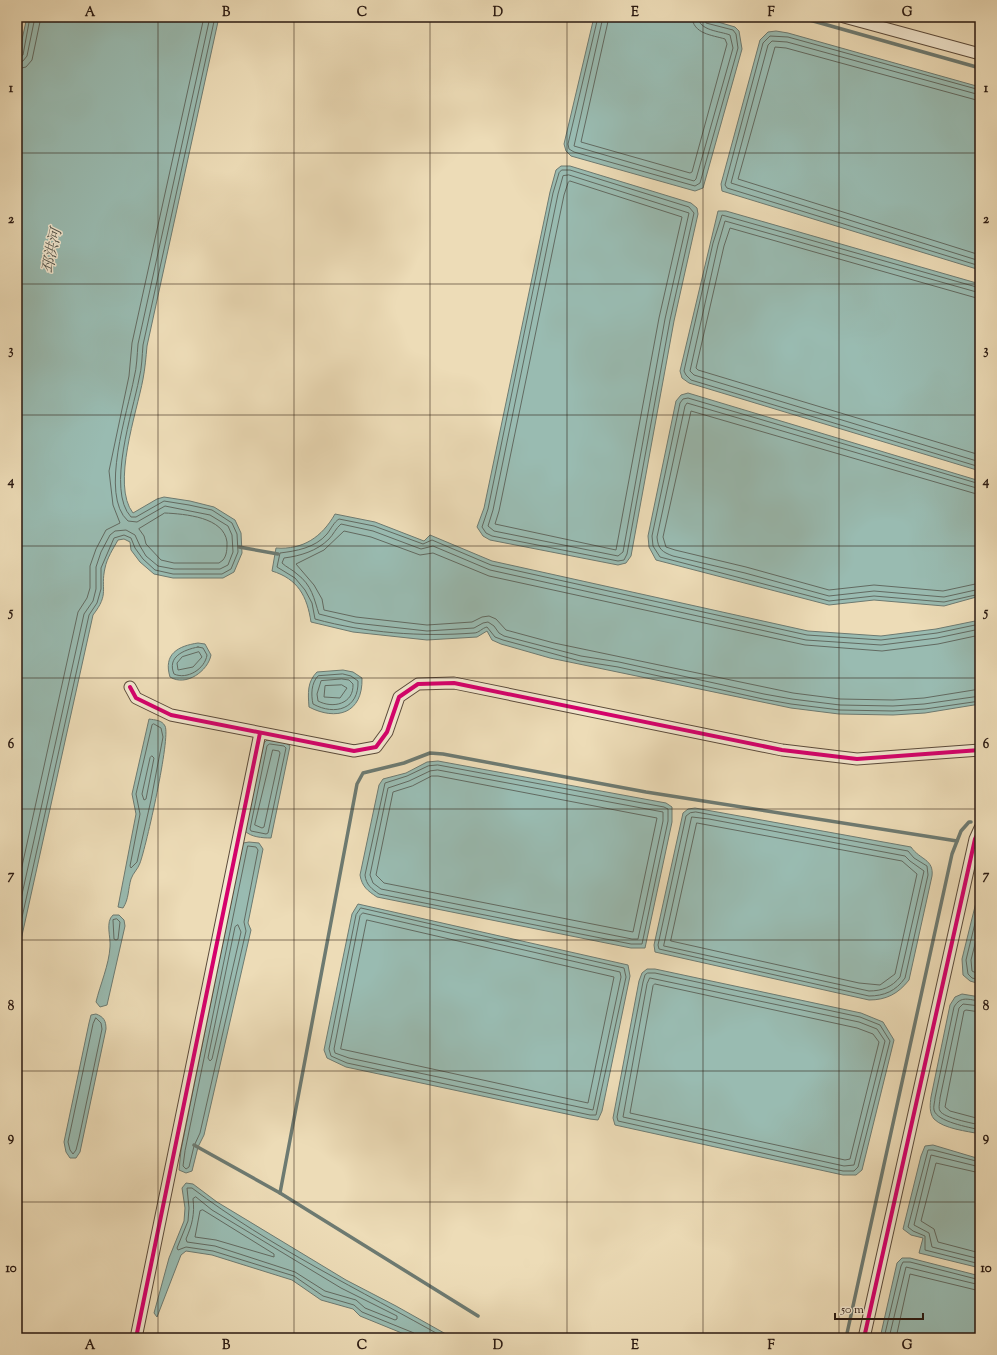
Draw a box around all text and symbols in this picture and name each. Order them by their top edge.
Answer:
text: A [85,4,96,22]
text: B [222,4,231,22]
text: C [357,4,367,22]
text: D [493,4,503,22]
text: E [631,4,639,22]
text: F [767,4,775,22]
text: G [902,4,913,22]
text: 1 [9,80,14,98]
text: 1 [984,80,989,98]
text: 2 [8,211,15,229]
text: 2 [983,211,990,229]
water label: 邳洪河 [38,224,69,275]
text: 3 [8,342,14,360]
text: 3 [983,342,989,360]
text: 4 [7,473,15,491]
text: 4 [982,473,990,491]
text: 5 [8,604,14,622]
text: 5 [983,604,989,622]
text: 6 [8,736,15,754]
text: 6 [983,736,990,754]
text: 7 [8,867,15,885]
text: 7 [983,867,990,885]
text: 8 [8,998,15,1016]
text: 8 [983,998,990,1016]
text: 9 [8,1129,15,1147]
text: 9 [983,1129,990,1147]
text: 10 [5,1260,17,1278]
text: 10 [980,1260,992,1278]
scale bar [835,1295,923,1321]
text: 50 m [840,1301,864,1319]
text: A [85,1337,96,1355]
text: B [222,1337,231,1355]
text: C [357,1337,367,1355]
text: D [493,1337,503,1355]
text: E [631,1337,639,1355]
text: F [767,1337,775,1355]
text: G [902,1337,913,1355]

